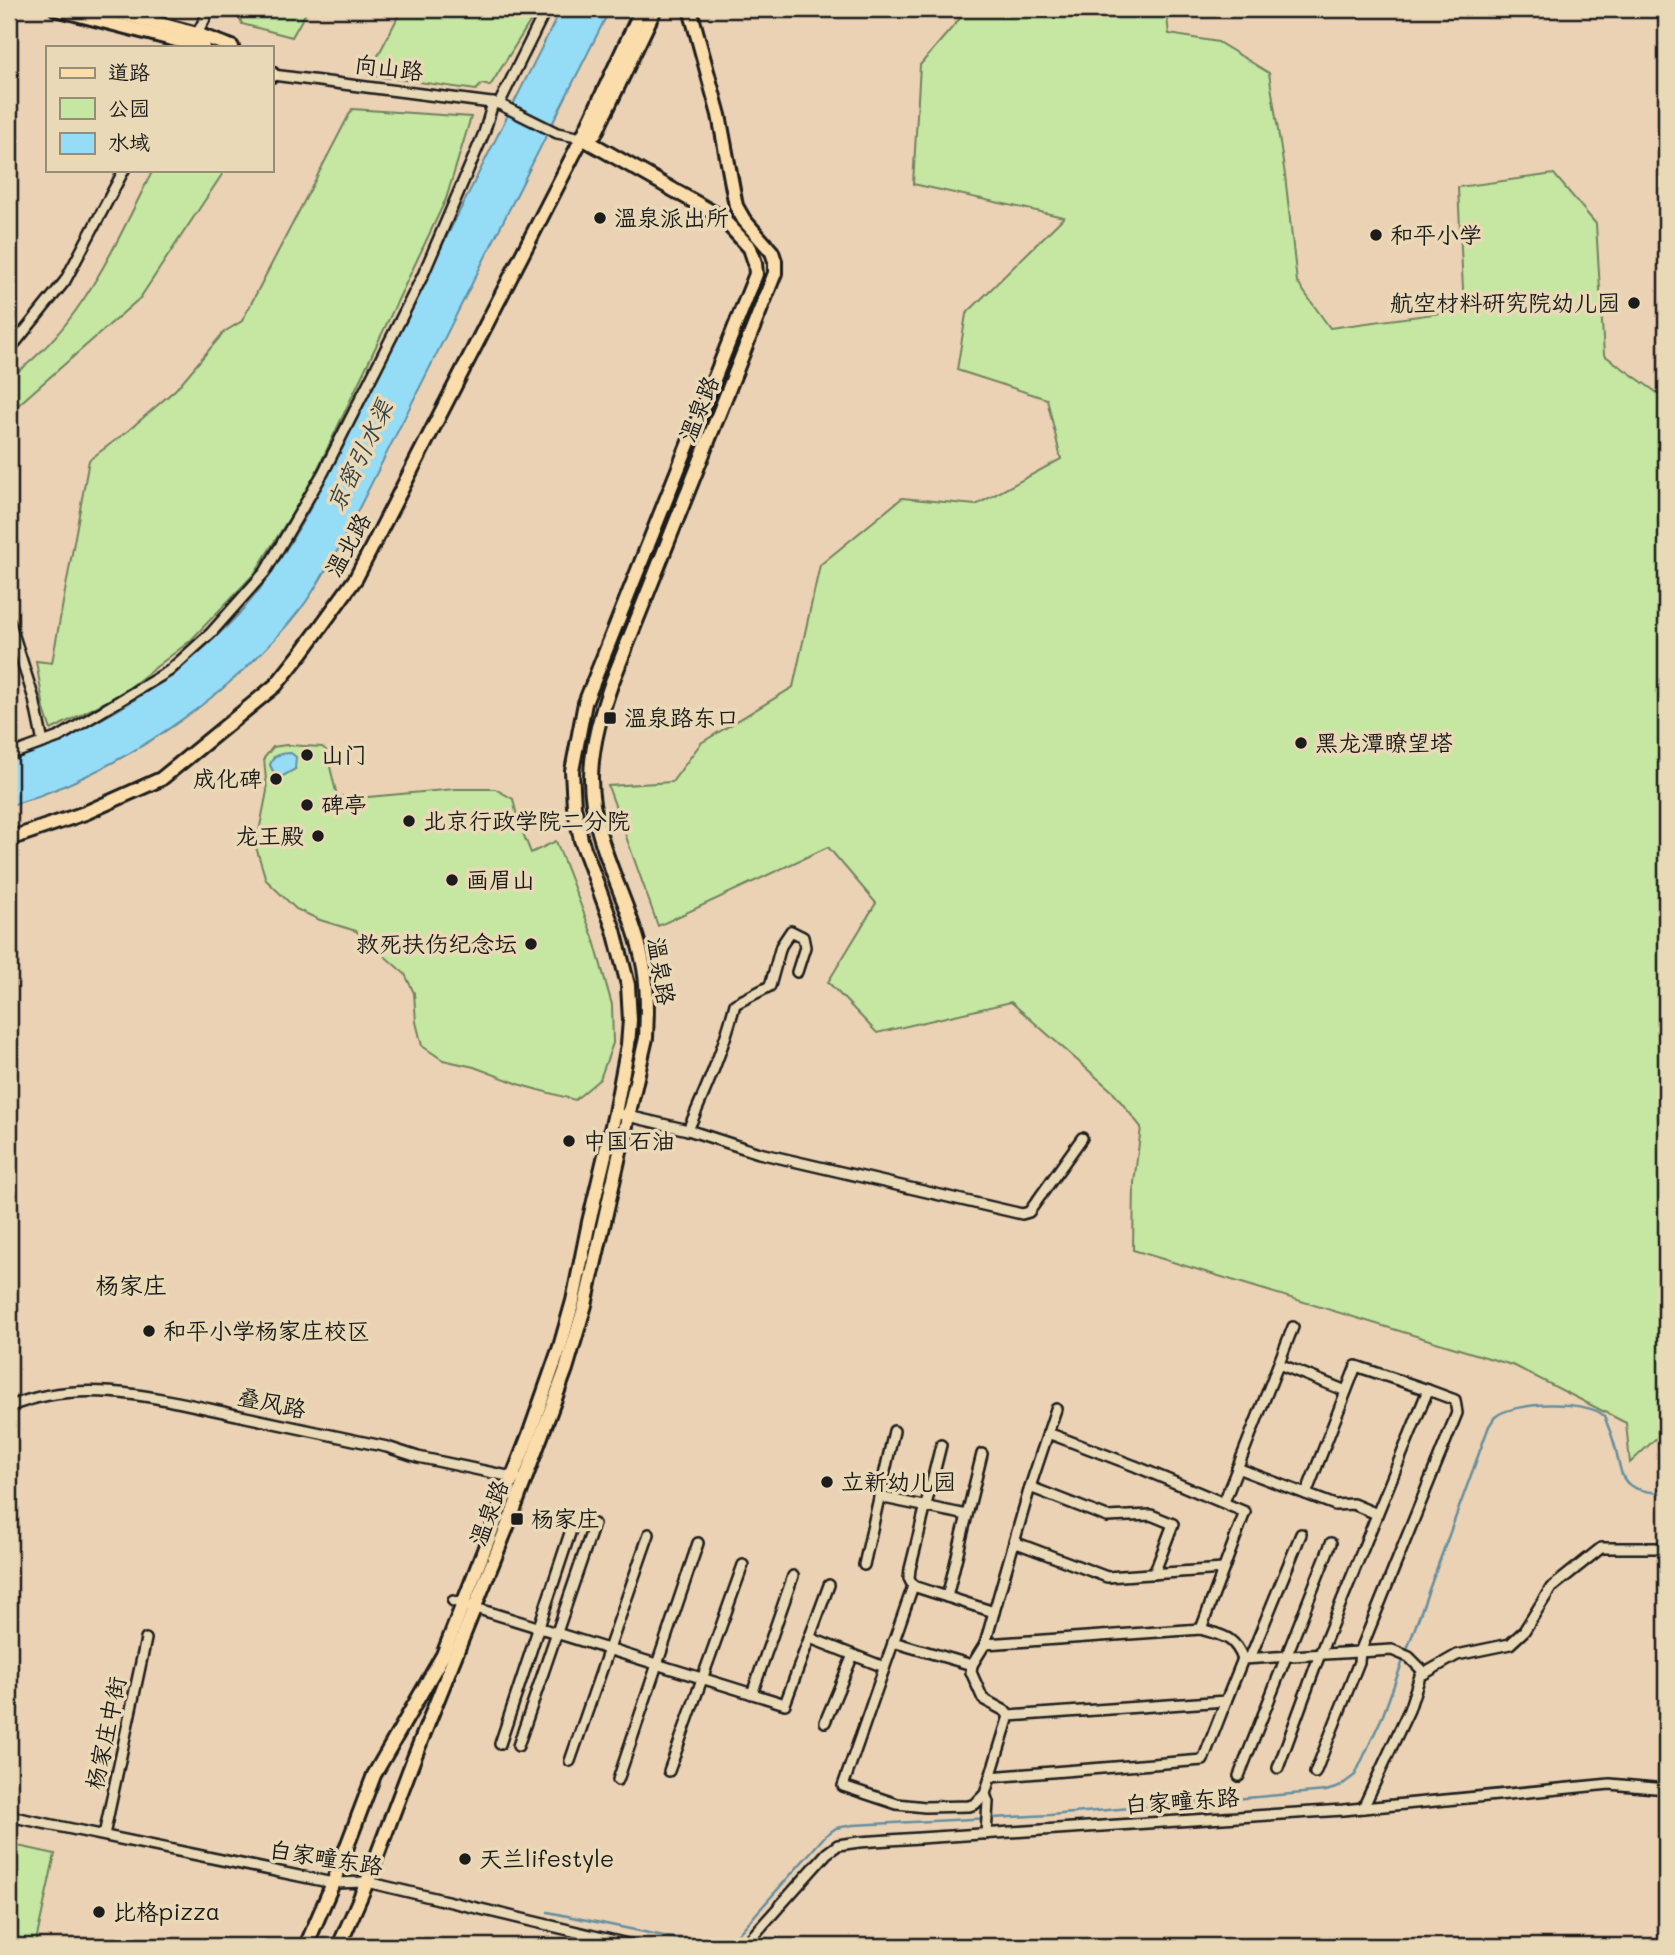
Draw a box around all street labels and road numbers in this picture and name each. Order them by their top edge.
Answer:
street label: 向山路 [353,48,425,86]
street label: 温泉路 [671,371,725,446]
street label: 温北路 [317,507,377,582]
street label: 温泉路 [642,934,682,1007]
street label: 叠风路 [235,1380,309,1424]
street label: 温泉路 [462,1475,514,1550]
street label: 杨家庄中街 [78,1673,132,1792]
street label: 白家疃东路 [1124,1781,1240,1819]
street label: 白家疃东路 [267,1833,385,1881]

